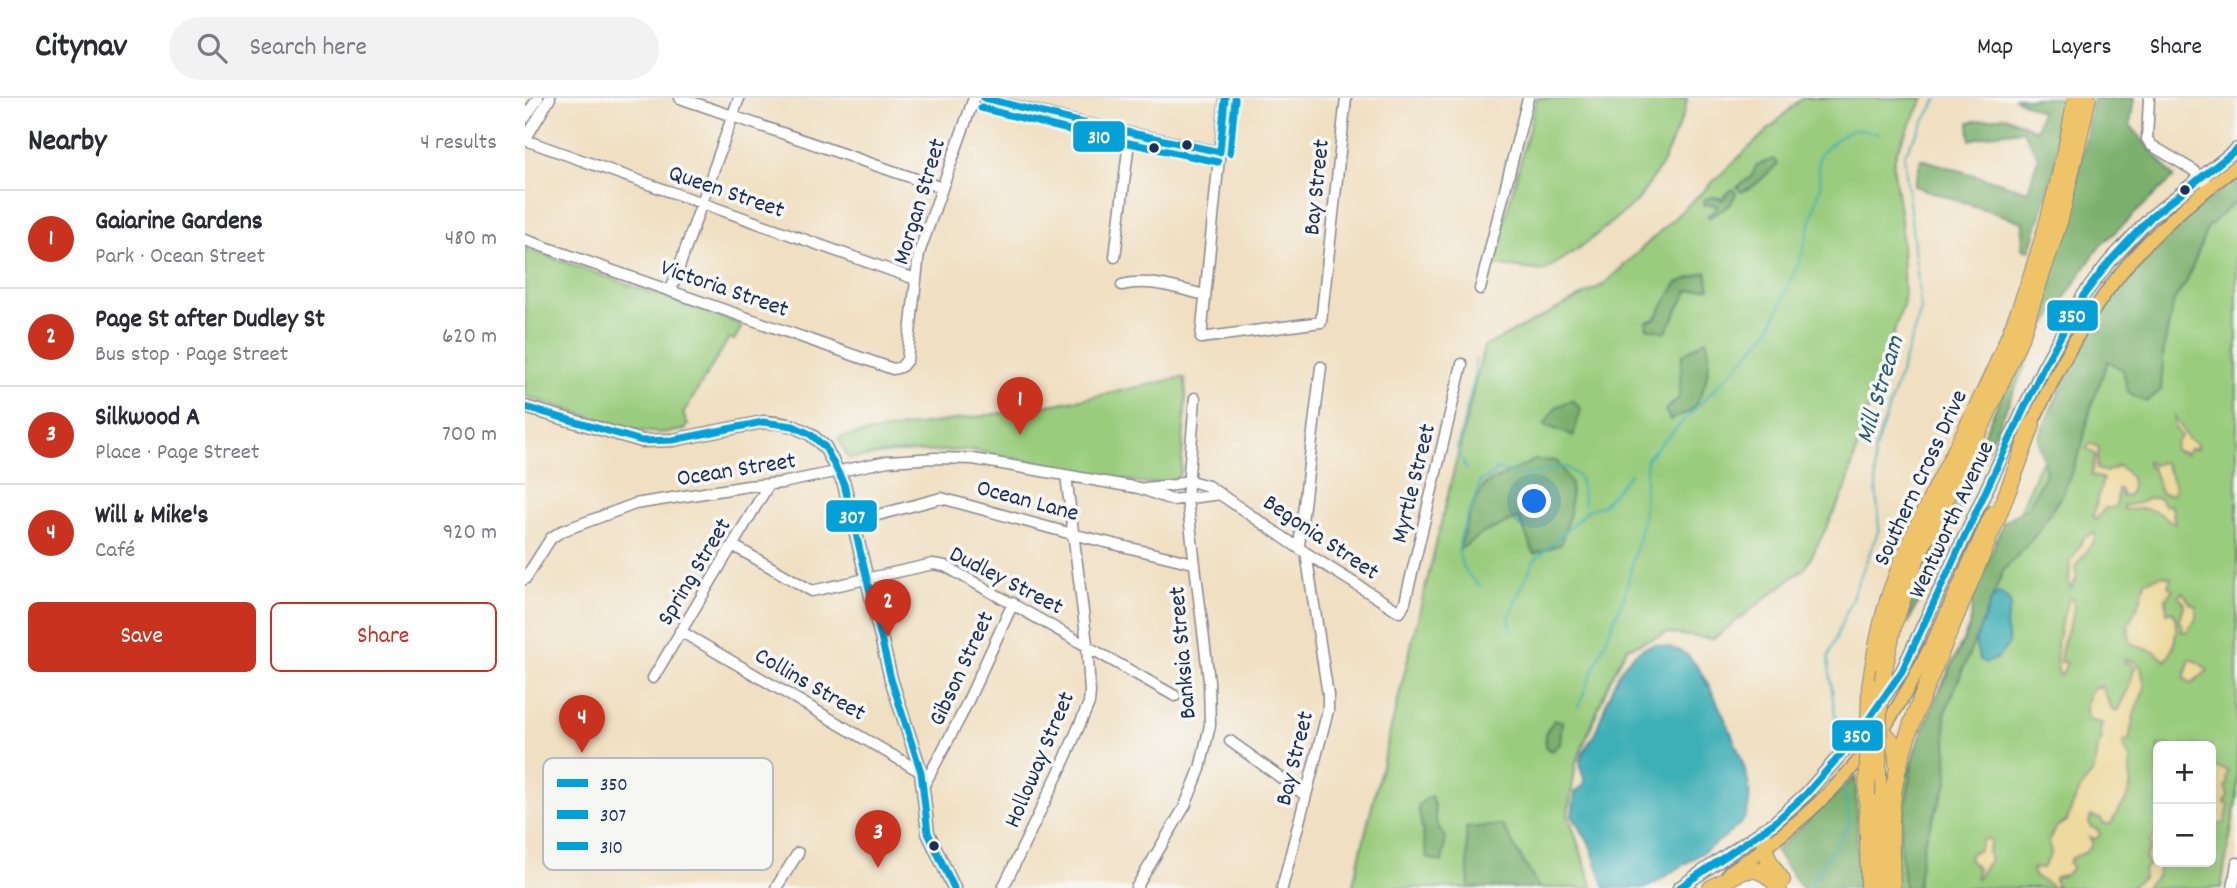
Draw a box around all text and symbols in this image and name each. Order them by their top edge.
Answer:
search box [169,17,659,80]
text: Citynav [35,25,127,72]
icon: search [193,29,231,67]
text: Search here [249,30,367,67]
text: Map [1977,31,2013,65]
text: Layers [2051,31,2112,65]
text: Share [2150,31,2202,65]
line badge: 310 [1072,120,1126,153]
text: Nearby [28,122,106,165]
text: 310 [1088,126,1110,153]
text: 4 results [420,127,497,160]
street label: Morgan Street [886,134,956,269]
unlabelled marker [1180,138,1194,152]
street label: Bay Street [1296,138,1340,237]
unlabelled marker [1147,141,1161,155]
street label: Queen Street [664,157,789,229]
unlabelled marker [2178,183,2192,197]
text: Gaiarine Gardens [95,204,263,241]
text: 1 [48,223,54,256]
text: 480 m [445,223,497,256]
text: Park · Ocean Street [95,241,265,274]
street label: Victoria Street [655,252,793,328]
line badge: 350 [2046,299,2099,332]
text: Page St after Dudley St [95,302,325,339]
text: 350 [2058,305,2086,332]
text: 2 [46,321,56,354]
text: 620 m [442,321,497,354]
water label: Mill Stream [1847,331,1916,448]
text: Bus stop · Page Street [95,339,288,372]
pin: 1 [997,377,1043,435]
street label: Southern Cross Drive [1866,385,1977,572]
text: Silkwood A [95,400,200,437]
text: 3 [46,419,56,452]
text: 700 m [442,419,497,452]
street label: Myrtle Street [1384,420,1446,547]
street label: Wentworth Avenue [1901,436,2004,605]
text: Place · Page Street [95,437,259,470]
street label: Ocean Street [674,445,799,497]
street label: Ocean Lane [972,472,1082,532]
your location [1517,484,1551,518]
street label: Begonia Street [1255,487,1385,590]
text: Will & Mike's [95,498,209,535]
line badge: 307 [825,499,878,533]
text: 307 [839,506,865,533]
street label: Spring Street [650,512,741,633]
text: 4 [46,517,56,550]
text: 920 m [443,517,497,550]
text: Café [95,535,135,568]
street label: Dudley Street [943,538,1069,625]
pin: 2 [865,579,911,637]
street label: Banksia Street [1161,585,1207,721]
button: Save [28,602,256,672]
button: Share [270,602,497,672]
street label: Gibson Street [921,606,1004,732]
street label: Collins Street [748,640,872,731]
street label: Holloway Street [997,687,1085,834]
pin: 4 [559,695,605,753]
street label: Bay Street [1268,708,1324,809]
line badge: 350 [1831,719,1884,752]
text: 350 [1843,725,1871,752]
map controls [2153,741,2216,867]
button: + [2153,741,2216,804]
legend [543,758,773,870]
text: 350 [600,773,628,800]
text: 307 [600,804,626,831]
button: − [2153,804,2216,867]
pin: 3 [855,810,901,868]
text: 310 [600,836,623,863]
unlabelled marker [927,839,941,853]

